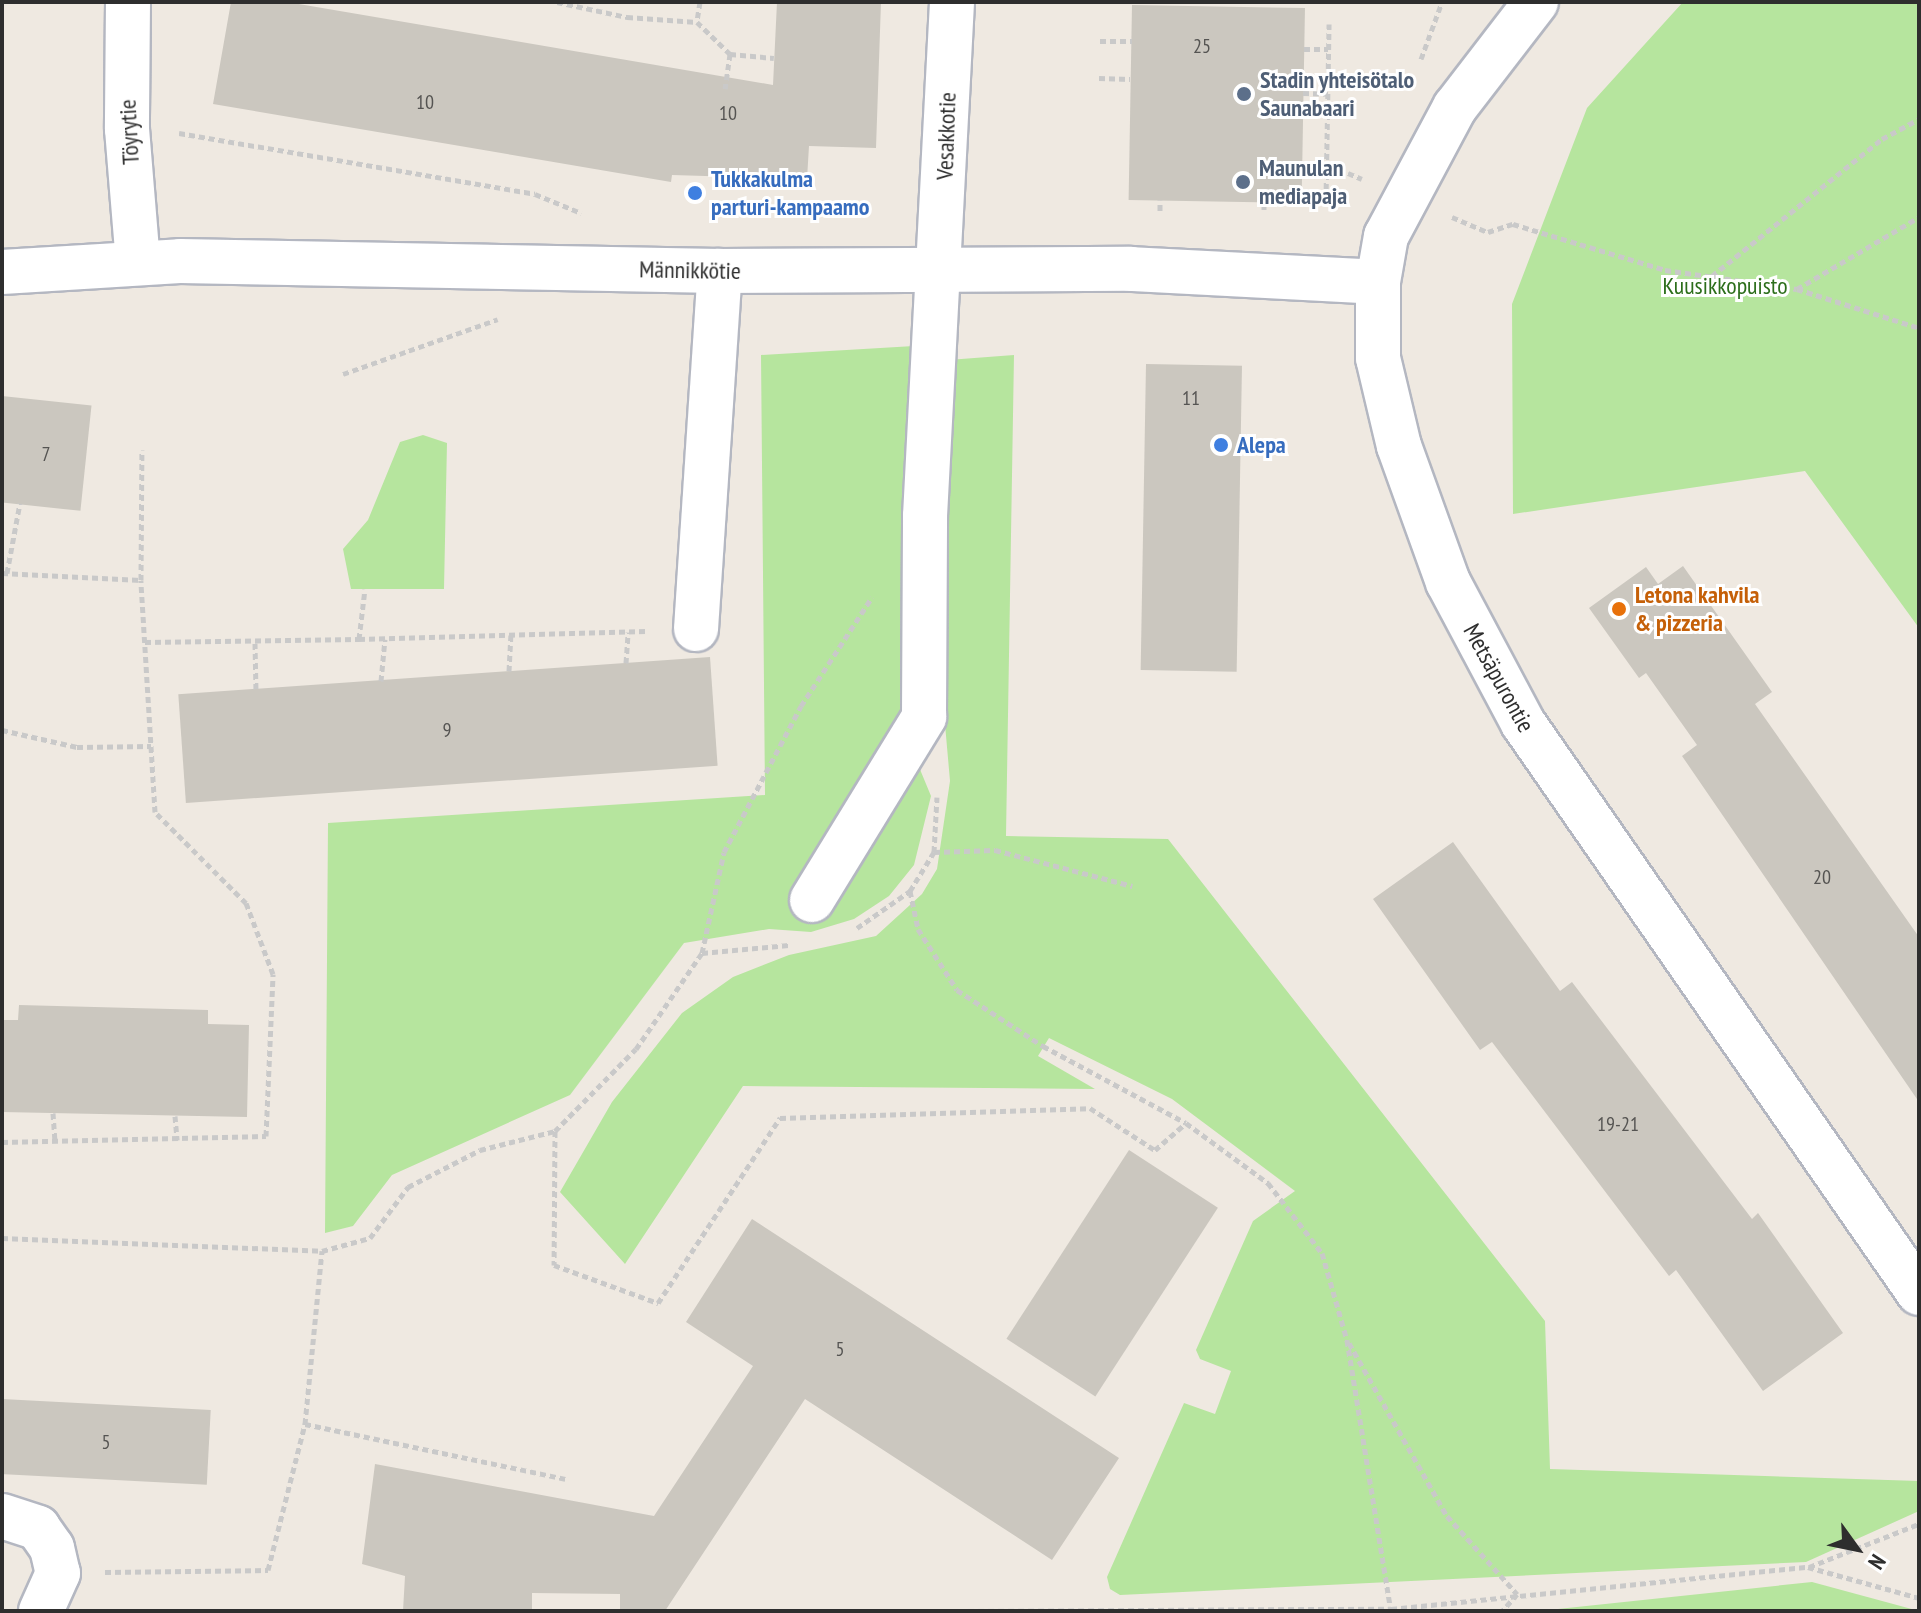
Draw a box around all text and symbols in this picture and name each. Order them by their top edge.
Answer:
house number: 25 [1193,34,1211,58]
place label: Stadin yhteisötalo Saunabaari [1260,66,1415,122]
marker: Stadin yhteisötalo Saunabaari [1235,85,1253,103]
house number: 10 [416,90,434,114]
street label: Vesakkotie [930,92,962,180]
street label: Töyrytie [113,99,145,165]
house number: 10 [719,101,737,125]
place label: Maunulan mediapaja [1259,154,1347,210]
place label: Tukkakulma parturi-kampaamo [711,165,869,221]
marker: Maunulan mediapaja [1234,173,1252,191]
marker: Tukkakulma parturi-kampaamo [686,184,704,202]
street label: Männikkötie [639,255,741,285]
park label: Kuusikkopuisto [1662,272,1788,300]
house number: 11 [1182,386,1200,410]
place label: Alepa [1237,431,1286,459]
marker: Alepa [1212,436,1230,454]
house number: 7 [42,442,50,466]
place label: Letona kahvila & pizzeria [1635,581,1759,637]
marker: Letona kahvila & pizzeria [1610,600,1628,618]
street label: Metsäpurontie [1457,619,1541,737]
house number: 9 [443,718,451,742]
house number: 20 [1813,865,1831,889]
house number: 19-21 [1597,1112,1639,1136]
house number: 5 [836,1337,844,1361]
house number: 5 [102,1430,110,1454]
north arrow [1817,1509,1897,1589]
text: N [1862,1549,1892,1575]

